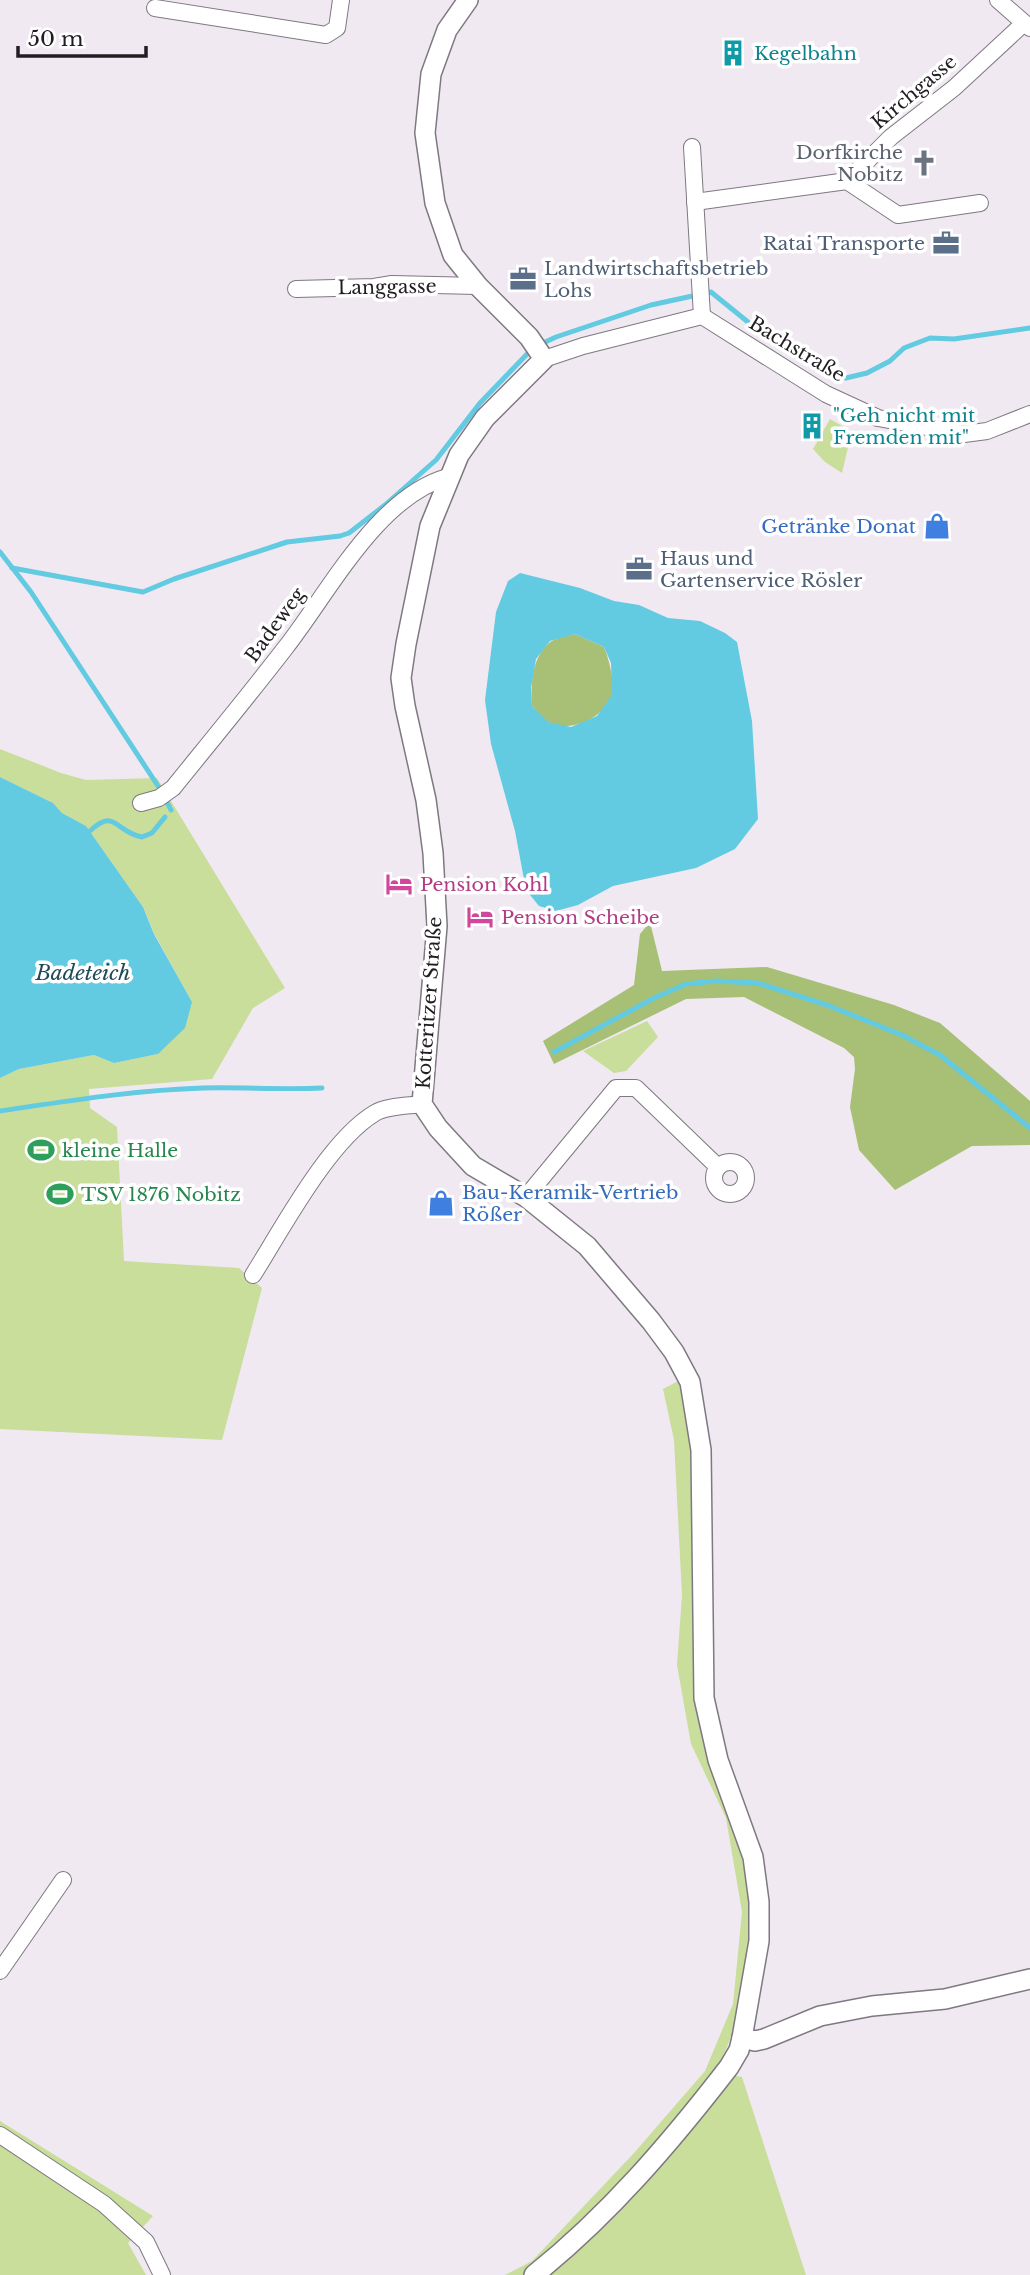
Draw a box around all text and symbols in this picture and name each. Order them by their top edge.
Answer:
scale bar [18,14,145,58]
text: 50 m [28,26,84,52]
building icon: Kegelbahn [718,38,748,68]
place label: Kegelbahn [754,42,857,65]
street label: Kirchgasse [867,50,961,134]
place label: Dorfkirche Nobitz [796,141,903,186]
church icon: Dorfkirche Nobitz [909,148,939,178]
office icon: Ratai Transporte [931,228,961,258]
place label: Ratai Transporte [763,232,925,255]
place label: Landwirtschaftsbetrieb Lohs [544,257,768,302]
office icon: Landwirtschaftsbetrieb Lohs [508,264,538,294]
street label: Langgasse [337,275,437,299]
street label: Bachstraße [745,311,849,387]
place label: "Geh nicht mit Fremden mit" [833,404,976,449]
building icon: "Geh nicht mit Fremden mit" [797,411,827,441]
shop icon: Getränke Donat [922,511,952,541]
place label: Getränke Donat [761,515,917,538]
place label: Haus und Gartenservice Rösler [660,547,862,592]
office icon: Haus und Gartenservice Rösler [624,554,654,584]
street label: Badeweg [240,583,310,667]
hotel icon: Pension Kohl [384,869,414,899]
place label: Pension Kohl [420,873,548,896]
hotel icon: Pension Scheibe [465,902,495,932]
place label: Pension Scheibe [501,906,660,929]
street label: Kotteritzer Straße [411,916,447,1090]
water label: Badeteich [34,960,131,986]
sports icon: kleine Halle [26,1135,56,1165]
place label: kleine Halle [62,1139,178,1162]
sports icon: TSV 1876 Nobitz [45,1179,75,1209]
place label: Bau-Keramik-Vertrieb Rößer [462,1181,678,1226]
place label: TSV 1876 Nobitz [81,1183,241,1206]
shop icon: Bau-Keramik-Vertrieb Rößer [426,1188,456,1218]

